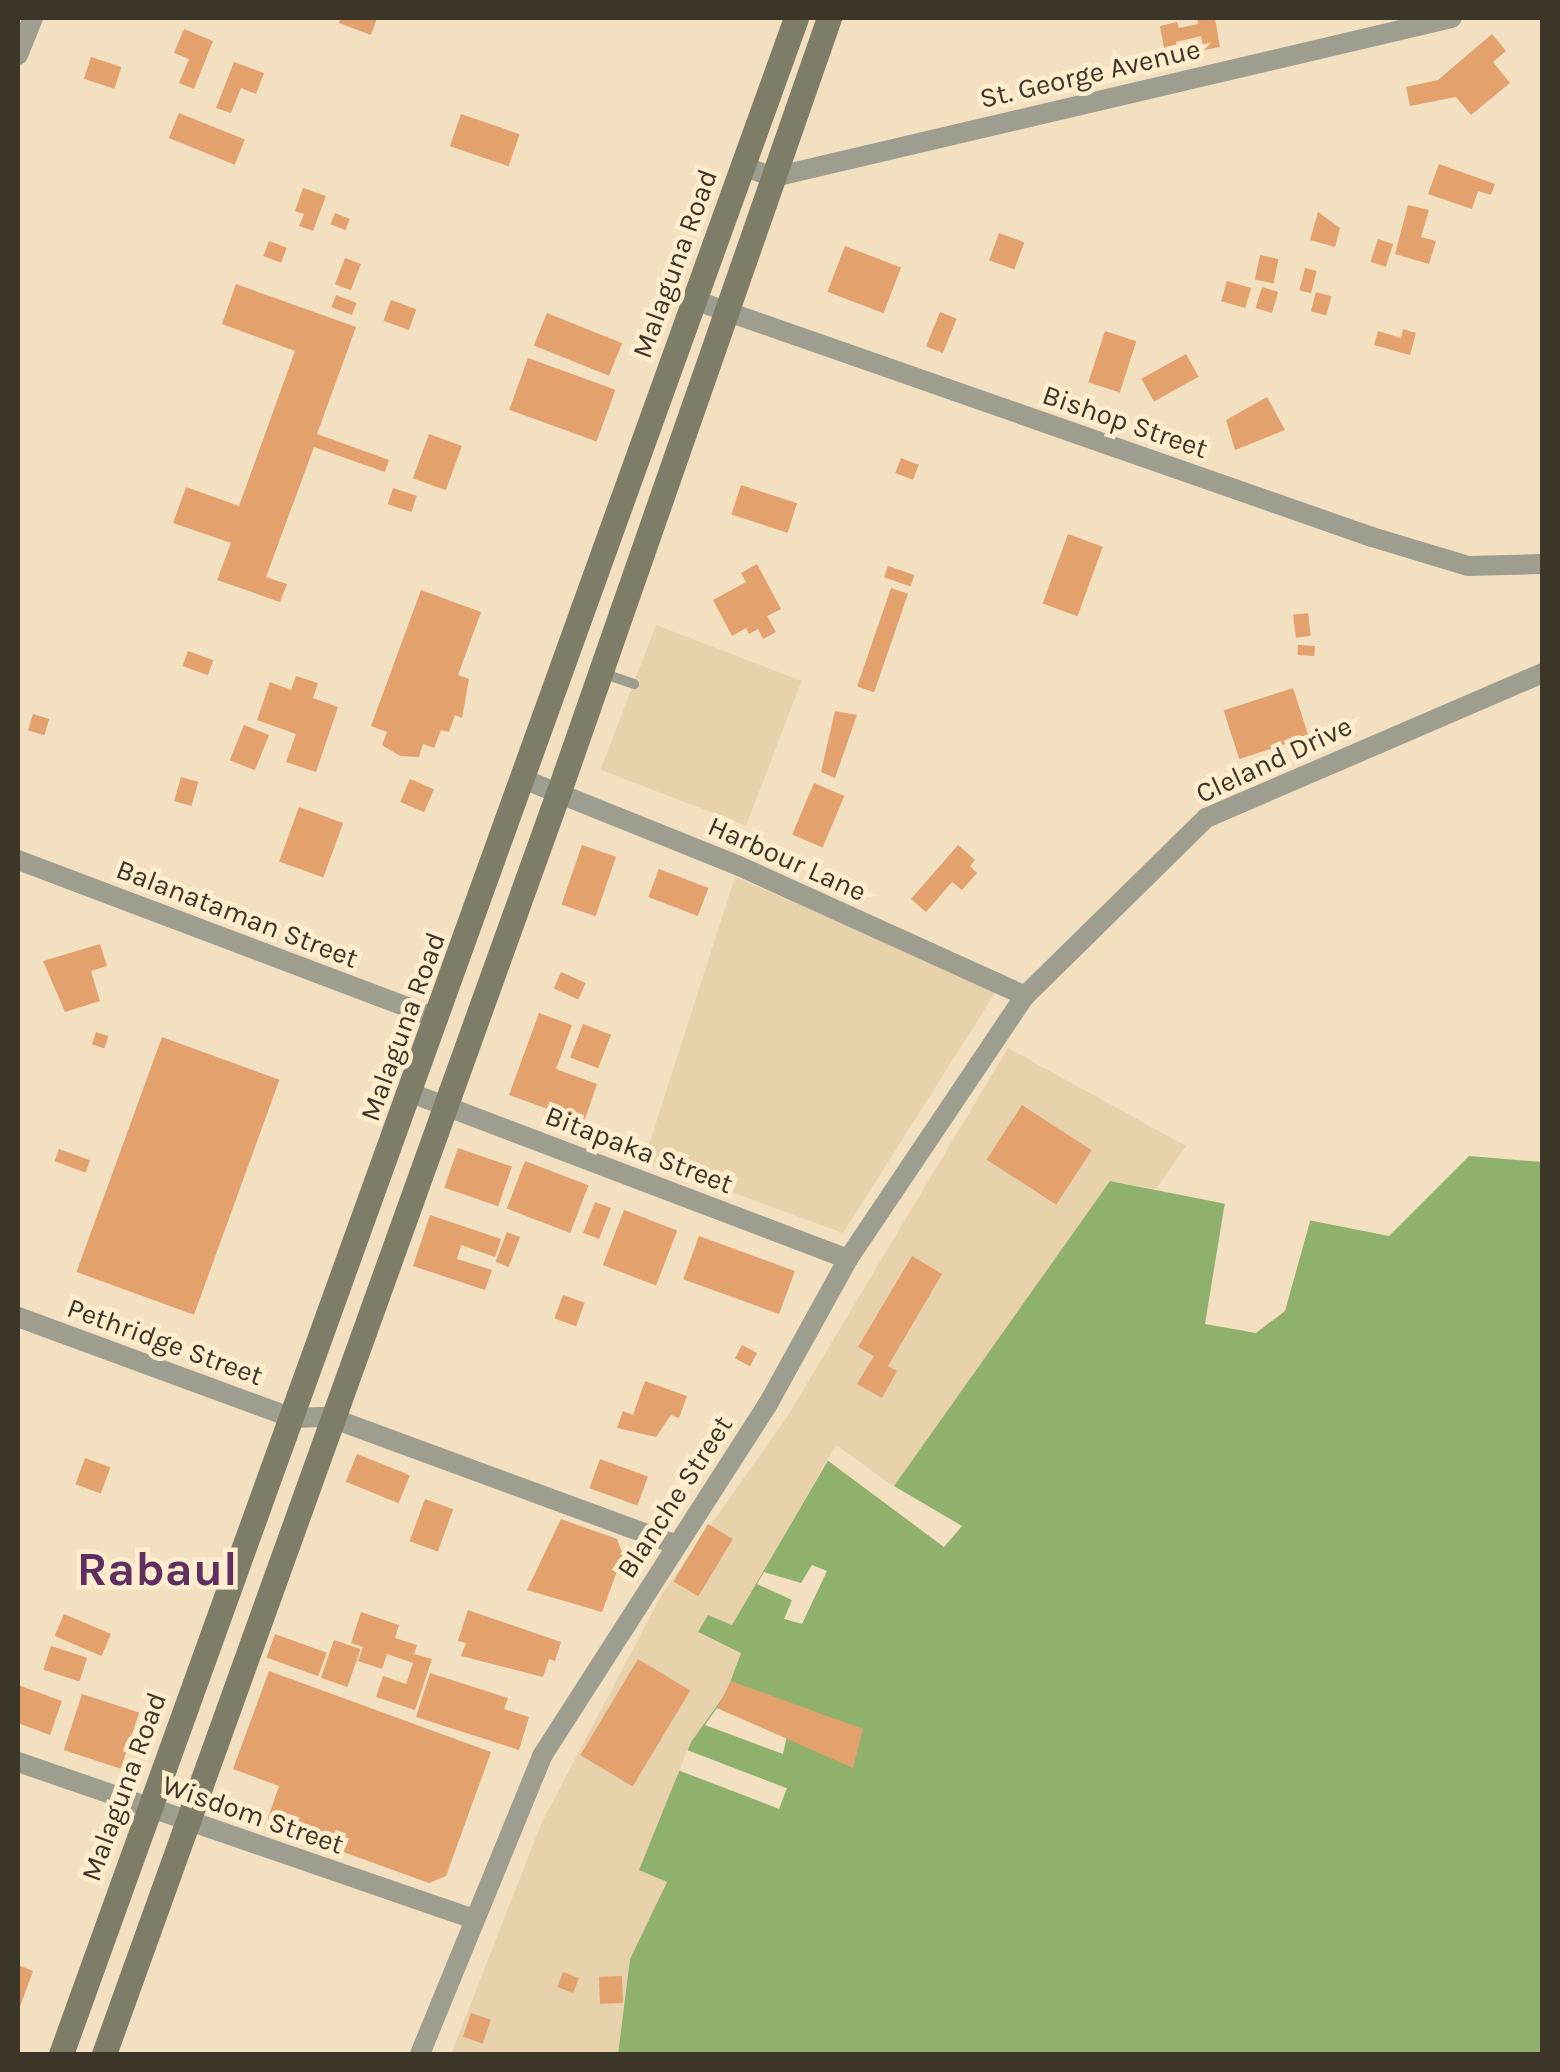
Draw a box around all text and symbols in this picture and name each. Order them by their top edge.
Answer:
street label: St. George Avenue [976,32,1204,116]
street label: Malaguna Road [625,165,725,363]
street label: Bishop Street [1038,378,1212,466]
street label: Cleland Drive [1191,709,1357,811]
street label: Harbour Lane [703,809,871,909]
street label: Balanataman Street [111,852,363,976]
street label: Malaguna Road [353,928,453,1126]
street label: Bitapaka Street [540,1099,738,1201]
street label: Pethridge Street [62,1291,268,1393]
street label: Blanche Street [610,1410,740,1584]
district label: Rabaul [76,1541,238,1599]
street label: Malaguna Road [74,1688,174,1886]
street label: Wisdom Street [158,1768,348,1862]

